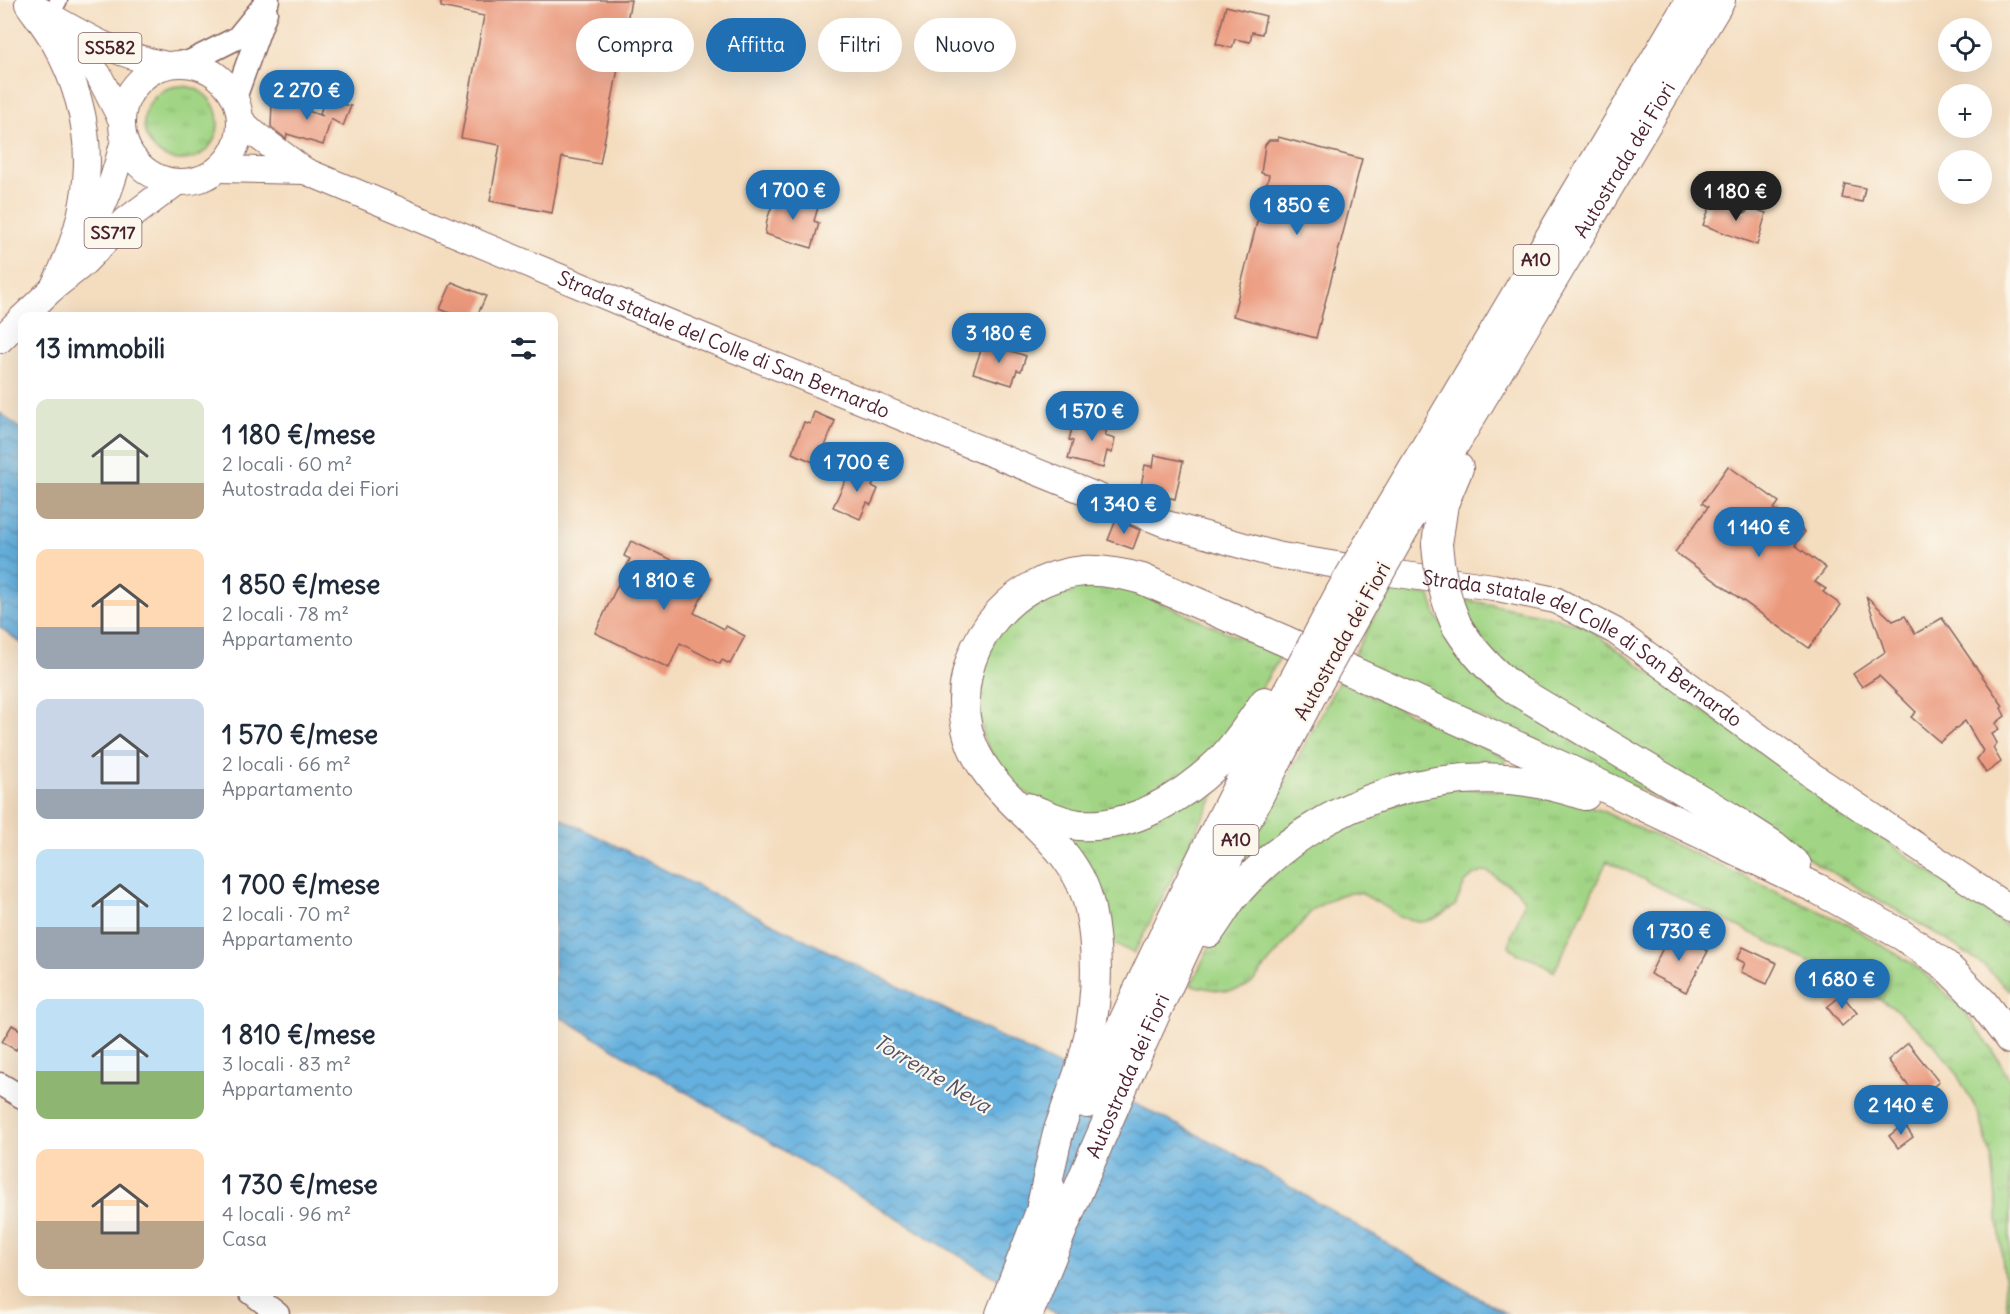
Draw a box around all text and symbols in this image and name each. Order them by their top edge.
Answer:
chip: Compra [576,18,694,72]
chip: Affitta [706,18,806,72]
chip: Filtri [818,18,902,72]
chip: Nuovo [914,18,1016,72]
map controls [1938,18,1992,204]
button: locate [1938,18,1992,72]
road number: SS582 [78,33,142,63]
pin: 2 270 € [252,70,362,121]
text: 2 270 € [273,77,341,102]
street label: Autostrada dei Fiori [1568,77,1680,242]
button: + [1938,84,1992,138]
button: − [1938,150,1992,204]
pin: 1 700 € [738,170,848,221]
pin: 1 180 € [1681,171,1791,222]
text: 1 700 € [760,177,826,202]
text: 1 180 € [1705,178,1767,203]
pin: 1 850 € [1242,185,1352,236]
text: 1 850 € [1264,192,1330,217]
road number: SS717 [84,218,142,248]
road number: A10 [1514,245,1558,275]
street label: Strada statale del Colle di San Bernardo [554,265,894,423]
pin: 3 180 € [944,313,1054,364]
text: 3 180 € [966,320,1032,345]
text: 13 immobili [36,332,165,365]
icon: filters [507,332,540,365]
pin: 1 570 € [1037,391,1147,442]
text: 1 570 € [1060,398,1124,423]
text: 1 180 €/mese [222,418,376,451]
icon: home [84,423,156,495]
pin: 1 700 € [802,442,912,493]
text: 1 700 € [824,449,890,474]
text: 2 locali · 60 m² [222,451,352,476]
text: Autostrada dei Fiori [222,476,399,501]
pin: 1 340 € [1069,484,1179,535]
text: 1 340 € [1091,491,1157,516]
pin: 1 140 € [1704,507,1814,558]
text: 1 140 € [1728,514,1790,539]
street label: Autostrada dei Fiori [1288,557,1395,724]
pin: 1 810 € [609,560,719,611]
street label: Strada statale del Colle di San Bernardo [1421,564,1747,732]
text: 1 810 € [633,567,695,592]
text: 1 850 €/mese [222,568,380,601]
icon: home [84,573,156,645]
text: 2 locali · 78 m² [222,601,349,626]
text: Appartamento [222,626,353,651]
text: 1 570 €/mese [222,718,378,751]
icon: home [84,723,156,795]
text: 2 locali · 66 m² [222,751,351,776]
text: Appartamento [222,776,353,801]
road number: A10 [1214,825,1258,855]
text: 1 700 €/mese [222,868,380,901]
icon: home [84,873,156,945]
text: 2 locali · 70 m² [222,901,351,926]
pin: 1 730 € [1624,911,1734,962]
text: 1 730 € [1647,918,1711,943]
text: Appartamento [222,926,353,951]
pin: 1 680 € [1787,959,1897,1010]
text: 1 680 € [1809,966,1875,991]
street label: Autostrada dei Fiori [1080,990,1174,1162]
text: 1 810 €/mese [222,1018,376,1051]
icon: home [84,1023,156,1095]
water label: Torrente Neva [869,1028,997,1120]
text: 3 locali · 83 m² [222,1051,351,1076]
text: Appartamento [222,1076,353,1101]
pin: 2 140 € [1846,1085,1956,1136]
text: 2 140 € [1868,1092,1934,1117]
text: 1 730 €/mese [222,1168,378,1201]
icon: home [84,1173,156,1245]
text: 4 locali · 96 m² [222,1201,351,1226]
text: Casa [222,1226,267,1251]

